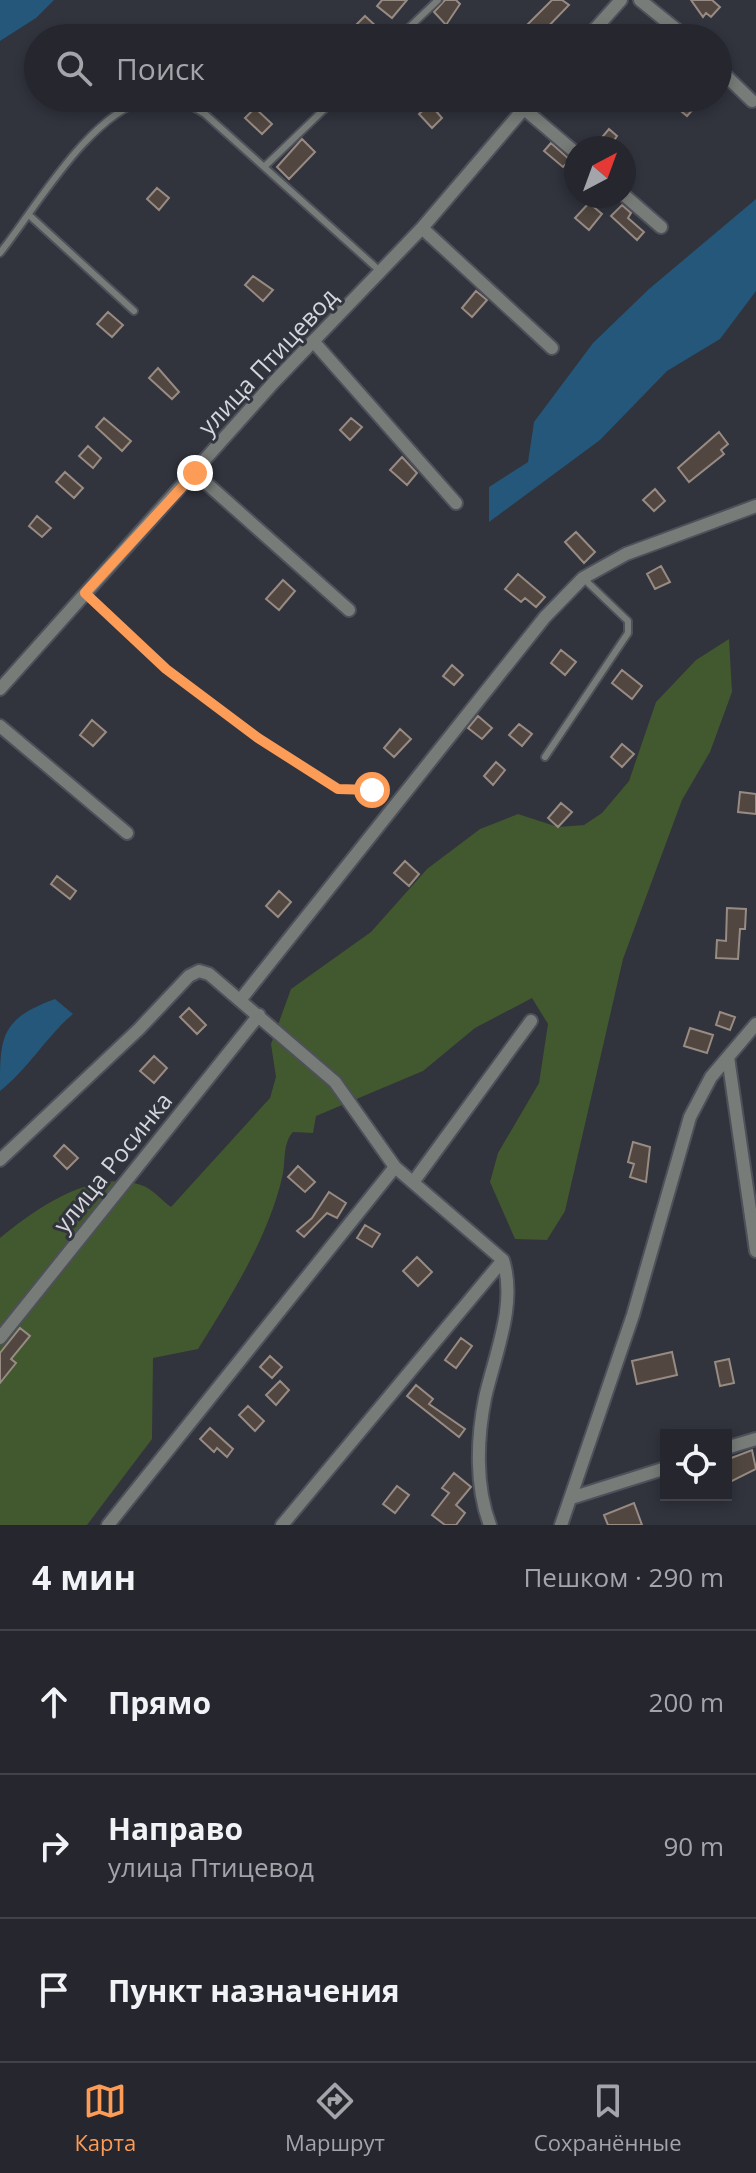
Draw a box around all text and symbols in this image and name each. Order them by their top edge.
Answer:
search box [24,24,732,112]
icon: search [52,46,96,90]
text: Поиск [116,48,205,89]
north arrow [564,136,636,208]
street label: улица Птицевод [190,280,344,442]
route end [177,455,213,491]
route start [354,772,390,808]
street label: улица Росинка [45,1085,179,1239]
map controls [660,1429,732,1501]
button: locate [660,1429,732,1501]
text: 4 мин [32,1554,136,1600]
text: Пешком · 290 m [523,1559,724,1595]
icon: ahead [32,1680,76,1724]
text: Прямо [108,1682,211,1723]
text: 200 m [649,1684,724,1720]
text: Направо [108,1808,243,1849]
icon: right [32,1824,76,1868]
text: 90 m [663,1828,724,1864]
text: улица Птицевод [108,1849,314,1885]
icon: arrive [32,1968,76,2012]
text: Пункт назначения [108,1970,400,2011]
tab: Карта [74,2079,136,2157]
tab: Маршрут [285,2079,385,2157]
tab: Сохранённые [534,2079,682,2157]

